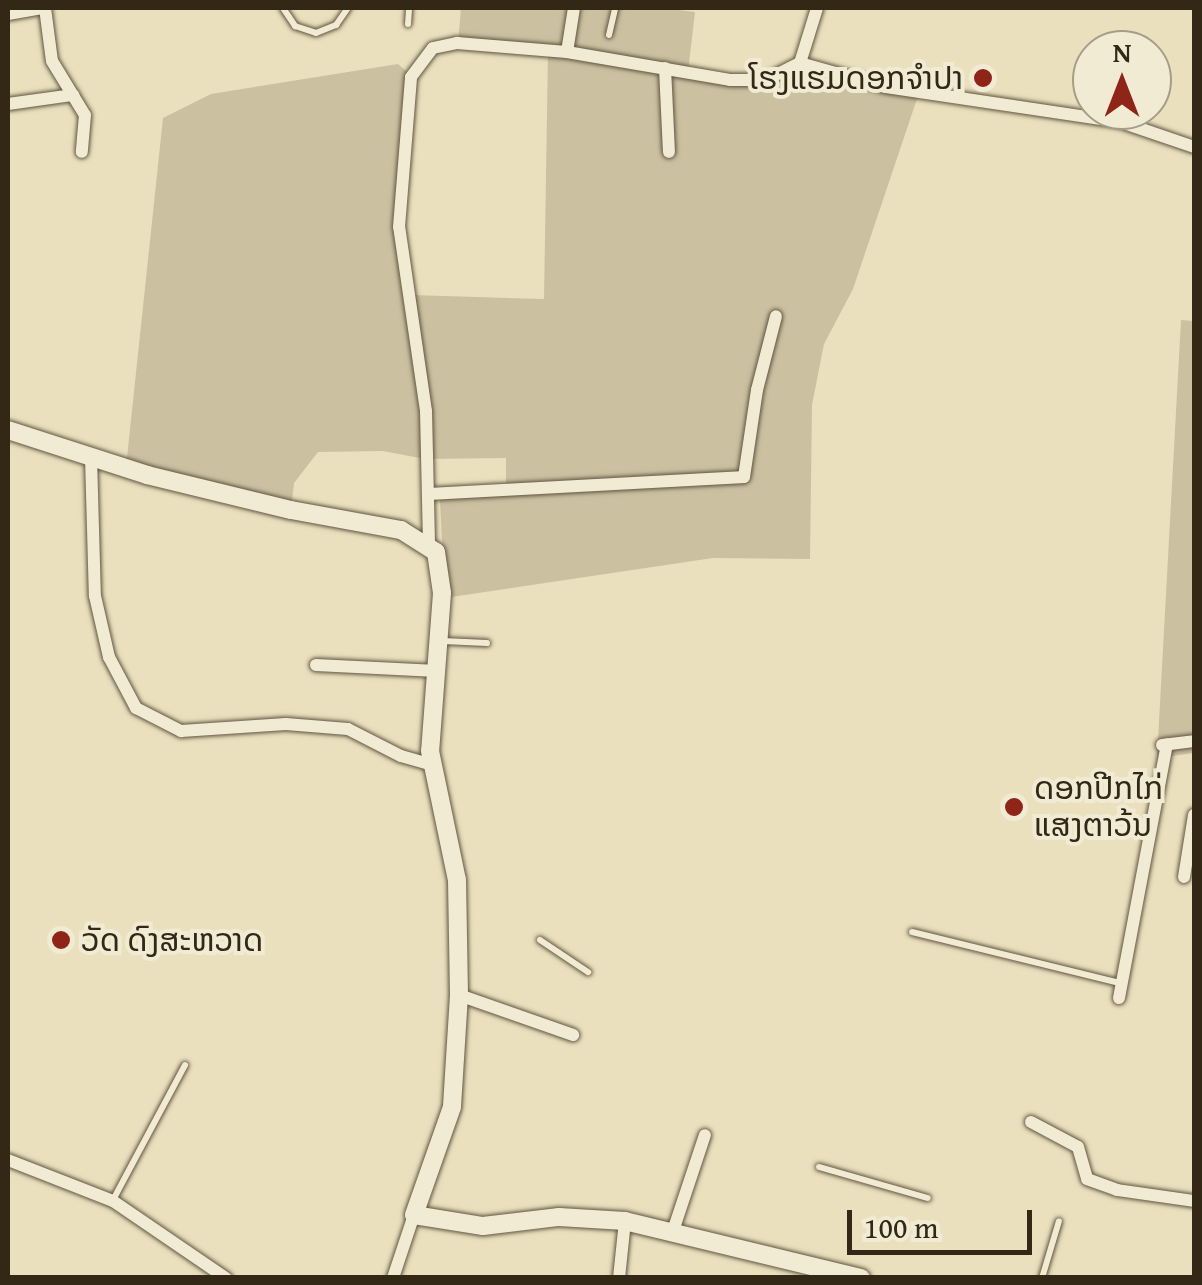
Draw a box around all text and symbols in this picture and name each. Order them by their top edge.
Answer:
north arrow [1072,30,1172,130]
text: N [1113,31,1131,72]
place label: ໂຮງແຮມດອກຈຳປາ [749,59,963,97]
marker: ໂຮງແຮມດອກຈຳປາ [972,67,994,89]
place label: ດອກປີກໄກ່ ແສງຕາວ້ນ [1034,770,1163,845]
marker: ດອກປີກໄກ່ ແສງຕາວ້ນ [1003,796,1025,818]
place label: ວັດ ດົງສະຫວາດ [81,921,263,959]
marker: ວັດ ດົງສະຫວາດ [50,929,72,951]
scale bar [852,1190,1037,1252]
text: 100 m [864,1205,938,1249]

